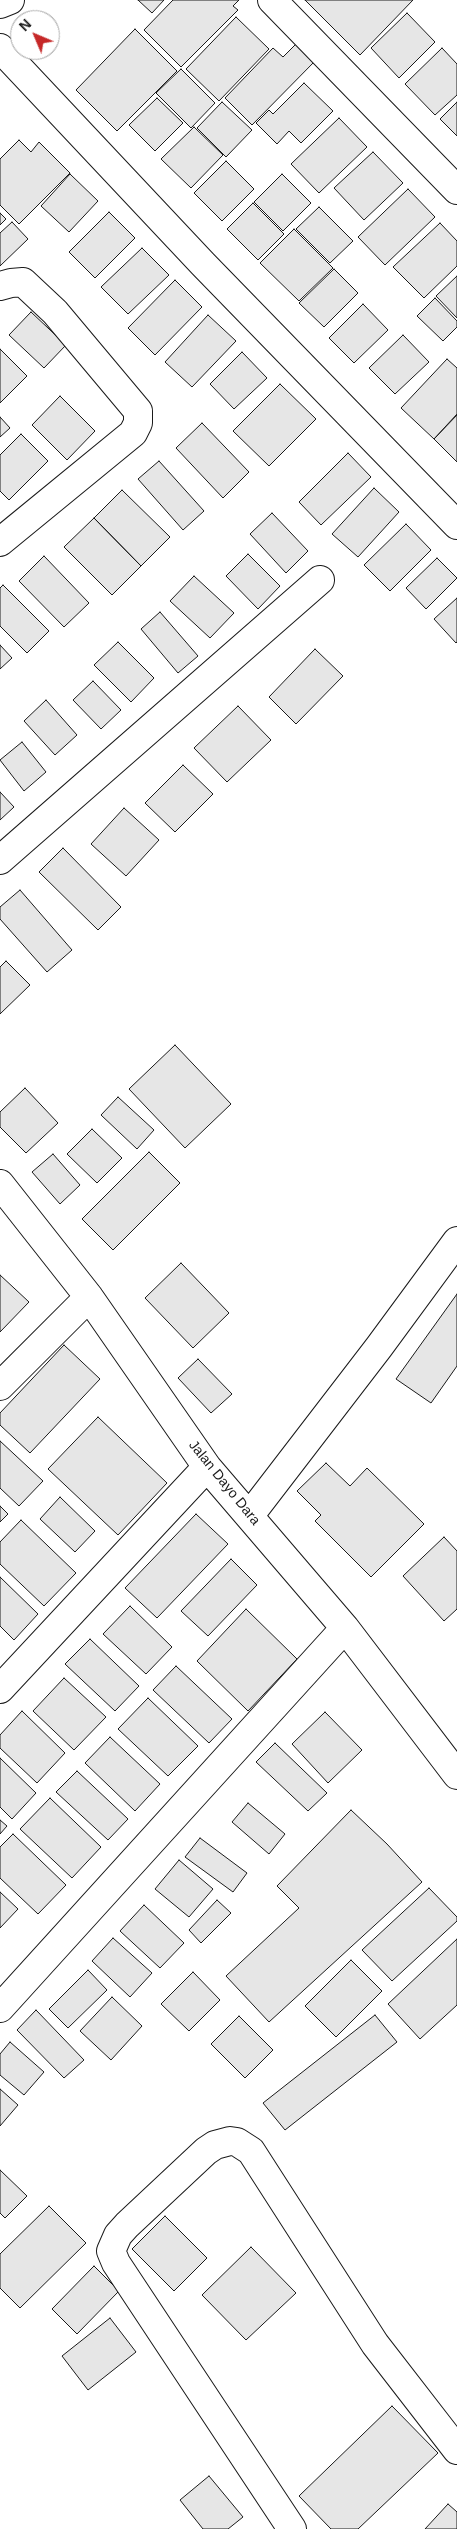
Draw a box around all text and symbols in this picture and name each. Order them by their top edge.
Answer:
north arrow [10,10,60,60]
text: N [16,16,34,34]
street label: Jalan Dayo Dara [185,1437,263,1529]

